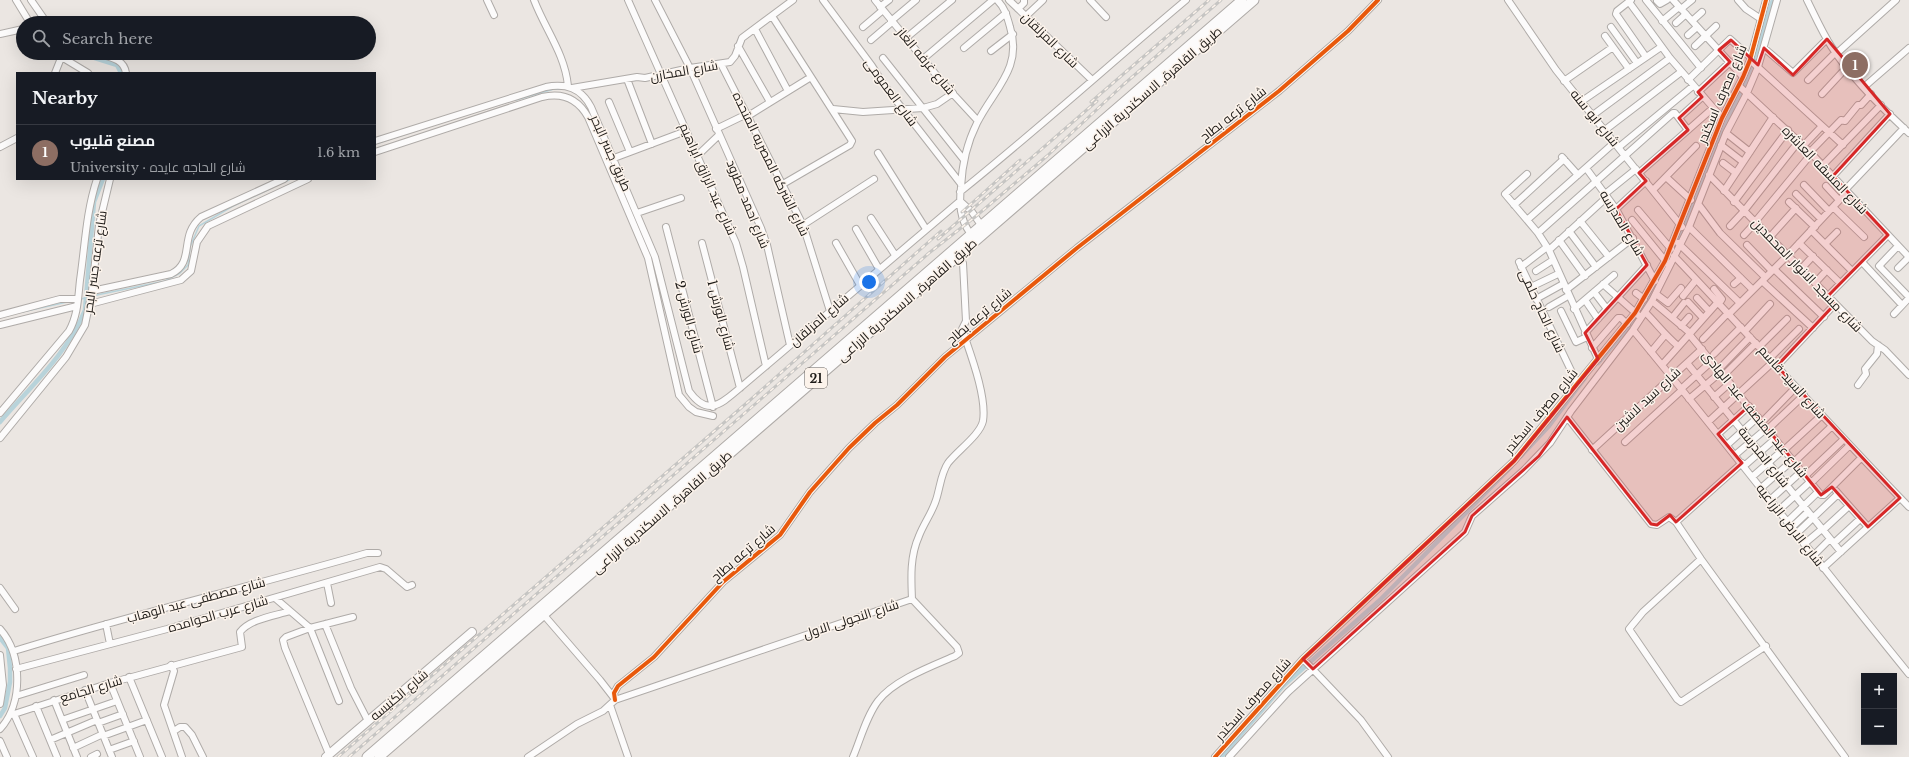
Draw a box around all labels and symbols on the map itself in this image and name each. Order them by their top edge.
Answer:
street label: شارع المزلقان [1018,9,1082,71]
street label: شارع غرفه الغاز [892,23,959,98]
street label: طريق القاهرة, الاسكندرية الزراعى [1079,23,1225,153]
street label: شارع مصرف اسكندر [1693,42,1751,147]
pin: 1 [1842,50,1868,80]
street label: شارع العمومى [860,54,922,130]
street label: شارع المخازن [649,57,719,85]
street label: شارع ترعه بطاح [1196,83,1270,145]
street label: شارع ابو سنه [1567,86,1623,150]
street label: شارع الشركه المصريه المتحده [729,89,813,239]
street label: طريق جسر البحر [586,111,635,194]
street label: شارع عبد الرازق ابراهيم [675,120,740,238]
street label: شارع المسقه العاشره [1778,122,1872,218]
street label: شارع احمد مطرود [722,157,774,251]
street label: شارع المدرسه [1596,187,1648,259]
street label: شارع ترعه جسر البحر [79,209,111,316]
street label: شارع مسجد الانوار المحمدين [1748,214,1866,336]
street label: طريق القاهرة, الاسكندرية الزراعى [834,235,980,365]
street label: شارع الحاج حلمى [1515,266,1569,356]
your location [859,272,879,292]
street label: شارع الورش 1 [703,278,739,352]
street label: شارع الورش 2 [671,279,707,355]
street label: شارع ترعه بطاح [943,284,1015,348]
street label: شارع المزلقان [786,290,852,350]
street label: شارع السيد قاسم [1754,342,1829,423]
street label: شارع عبد المنصف عبد الهادى [1698,347,1812,481]
street label: شارع سيد لاشين [1610,363,1684,435]
street label: شارع مصرف اسكندر [1500,365,1582,458]
road number: 21 [805,368,827,388]
street label: شارع المدرسة [1734,423,1794,491]
street label: طريق القاهرة, الاسكندرية الزراعى [589,447,735,577]
street label: شارع الارض الزراعيه [1752,480,1828,570]
street label: شارع ترعه بطاح [707,520,779,586]
street label: شارع مصطفى عبد الوهاب [125,573,267,627]
street label: شارع عرب الحوامده [166,592,270,636]
street label: شارع النجولى الاول [801,596,901,642]
street label: شارع مصرف اسكندر [1211,654,1295,745]
street label: شارع الكنيسه [366,666,432,724]
street label: شارع الجامع [58,671,124,707]

